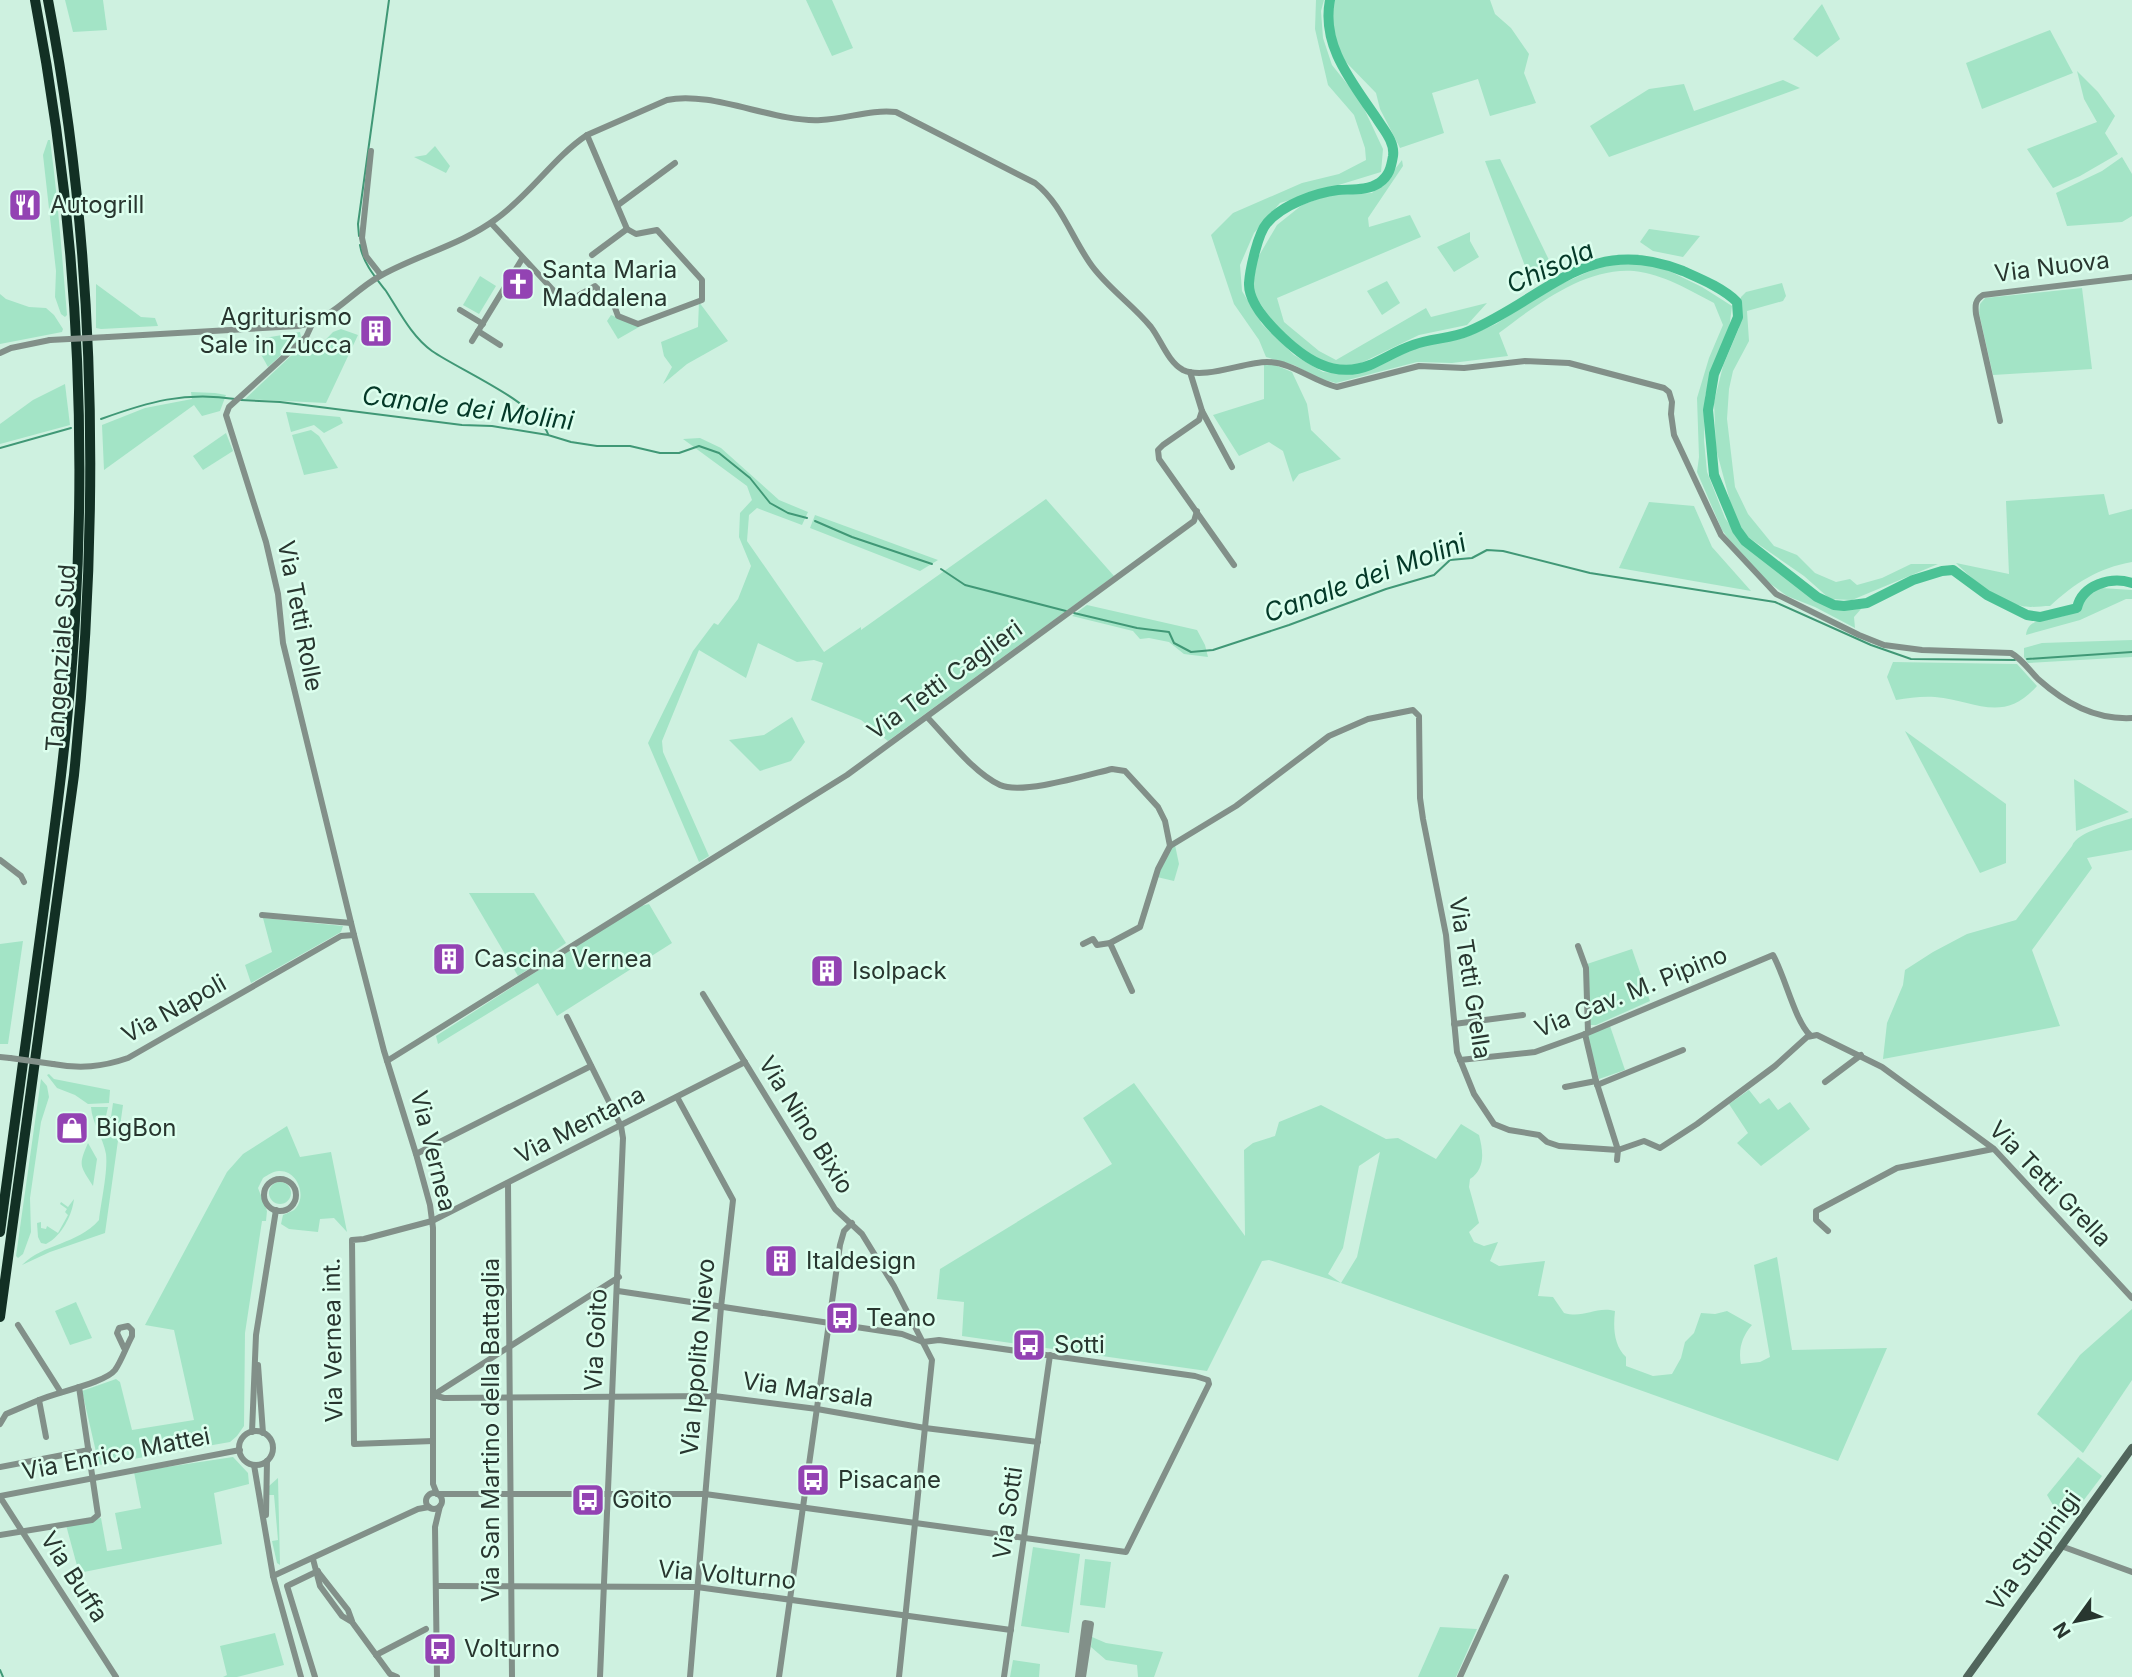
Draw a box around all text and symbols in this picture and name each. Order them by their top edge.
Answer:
restaurant icon: Autogrill [6,186,44,224]
place label: Autogrill [50,190,144,219]
water label: Chisola [1501,234,1598,299]
street label: Via Nuova [1993,245,2111,288]
place label: Santa Maria Maddalena [542,255,677,312]
church icon: Santa Maria Maddalena [499,265,537,303]
place label: Agriturismo Sale in Zucca [199,302,352,359]
building icon: Agriturismo Sale in Zucca [357,312,395,350]
water label: Canale dei Molini [361,379,576,436]
water label: Canale dei Molini [1260,526,1471,628]
street label: Via Tetti Rolle [272,538,329,694]
street label: Tangenziale Sud [39,563,82,753]
street label: Via Tetti Caglieri [862,614,1028,746]
street label: Via Tetti Grella [1443,895,1498,1061]
building icon: Cascina Vernea [430,940,468,978]
street label: Via Cav. M. Pipino [1530,940,1731,1043]
place label: Cascina Vernea [474,944,652,973]
building icon: Isolpack [808,952,846,990]
place label: Isolpack [852,956,947,985]
street label: Via Napoli [116,968,231,1049]
street label: Via Nino Bixio [753,1051,860,1199]
street label: Via Mentana [510,1080,649,1170]
street label: Via Vernea [405,1088,462,1214]
shop icon: BigBon [53,1109,91,1147]
place label: BigBon [96,1113,177,1142]
street label: Via Tetti Grella [1983,1115,2118,1253]
building icon: Italdesign [762,1242,800,1280]
place label: Italdesign [806,1246,916,1275]
street label: Via Vernea int. [317,1257,348,1423]
street label: Via Ippolito Nievo [674,1257,721,1457]
street label: Via San Martino della Battaglia [476,1258,505,1602]
street label: Via Goito [578,1288,613,1392]
bus stop icon: Teano [823,1299,861,1337]
place label: Teano [866,1303,936,1332]
bus stop icon: Sotti [1010,1326,1048,1364]
place label: Sotti [1054,1330,1105,1359]
street label: Via Marsala [741,1366,876,1413]
street label: Via Enrico Mattei [19,1421,212,1486]
bus stop icon: Pisacane [794,1461,832,1499]
place label: Pisacane [838,1465,941,1494]
street label: Via Sotti [987,1465,1028,1561]
bus stop icon: Goito [569,1481,607,1519]
place label: Goito [612,1485,672,1514]
street label: Via Stupinigi [1980,1485,2087,1616]
street label: Via Buffa [34,1526,114,1628]
street label: Via Volturno [657,1554,797,1595]
north arrow [2041,1586,2111,1656]
text: N [2049,1618,2076,1642]
bus stop icon: Volturno [421,1630,459,1668]
place label: Volturno [464,1634,560,1663]

